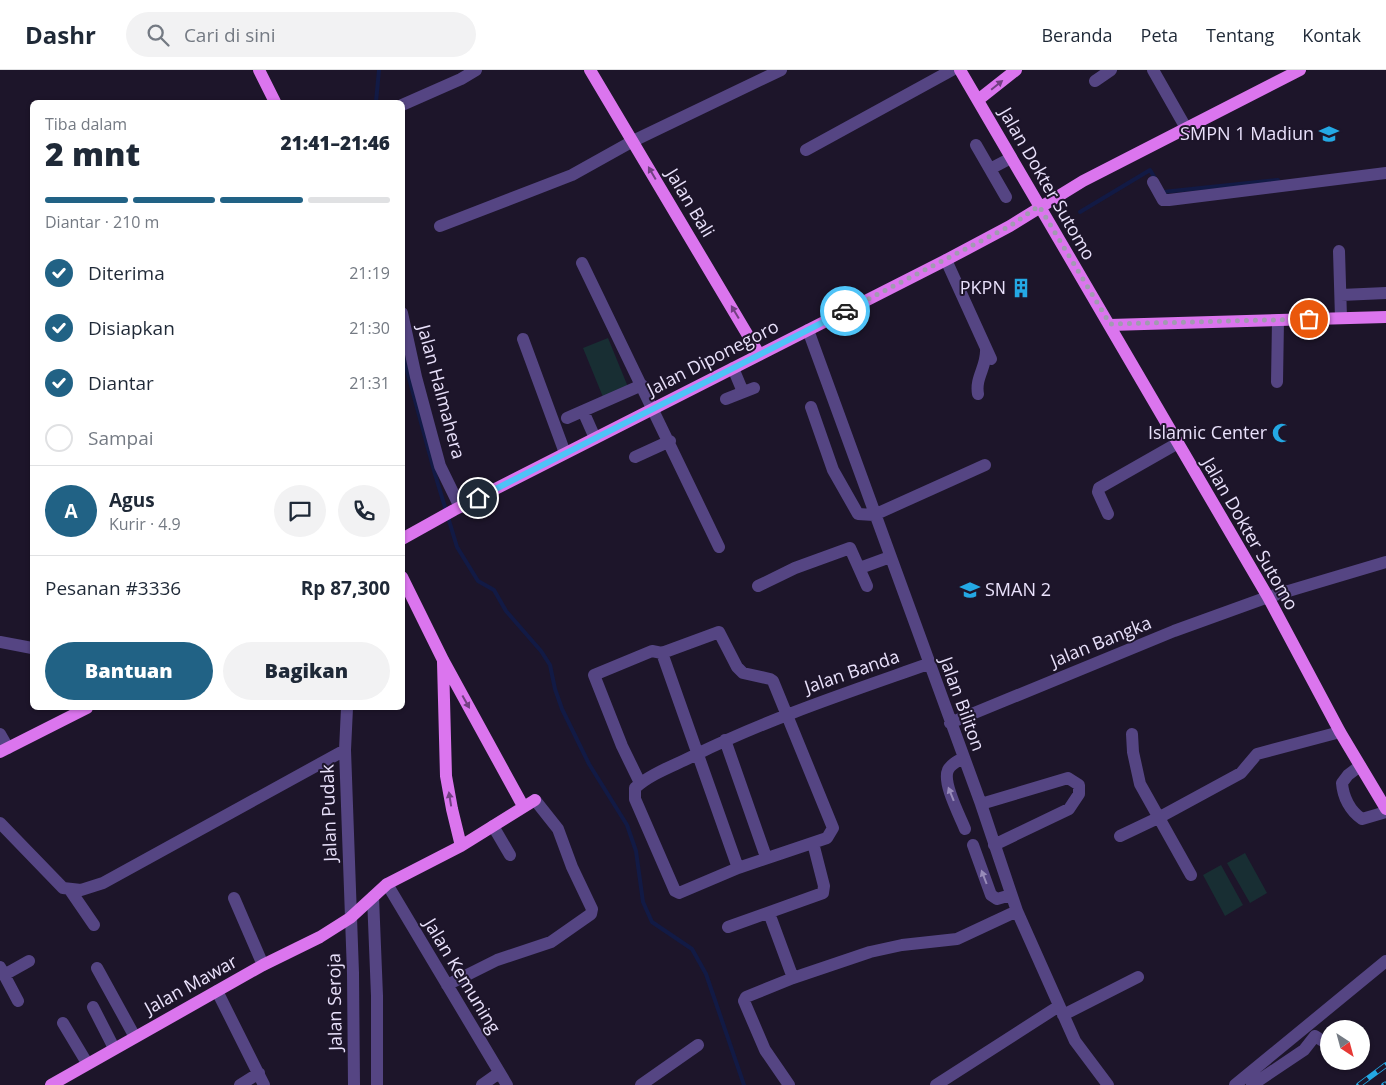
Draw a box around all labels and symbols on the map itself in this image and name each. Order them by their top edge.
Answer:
one-way arrow [990,80,1003,91]
street label: Jalan Dokter Sutomo [993,101,1101,264]
place label: SMPN 1 Madiun [1180,121,1314,145]
school or university icon: SMPN 1 Madiun [1318,123,1340,145]
street label: Jalan Bali [660,162,721,241]
one-way arrow [647,166,656,179]
place label: PKPN [960,275,1006,299]
building icon: PKPN [1010,277,1032,299]
courier [820,286,870,336]
pin [1288,298,1330,340]
one-way arrow [730,306,739,319]
street label: Jalan Diponegoro [641,314,782,402]
street label: Jalan Halmahera [412,320,471,462]
place label: Islamic Center [1148,420,1268,444]
mosque icon: Islamic Center [1271,422,1293,444]
street label: Jalan Dokter Sutomo [1196,451,1304,614]
pin [457,477,499,519]
place label: SMAN 2 [985,577,1051,601]
school or university icon: SMAN 2 [959,579,981,601]
street label: Jalan Bangka [1045,610,1155,673]
street label: Jalan Banda [799,644,902,699]
street label: Jalan Biliton [934,651,991,754]
one-way arrow [462,695,470,710]
street label: Jalan Pudak [314,763,342,864]
one-way arrow [947,786,955,801]
one-way arrow [446,790,454,806]
one-way arrow [980,869,987,884]
street label: Jalan Kemuning [418,912,507,1038]
street label: Jalan Mawar [138,948,242,1020]
street label: Jalan Seroja [321,953,347,1053]
north arrow [1320,1020,1370,1070]

